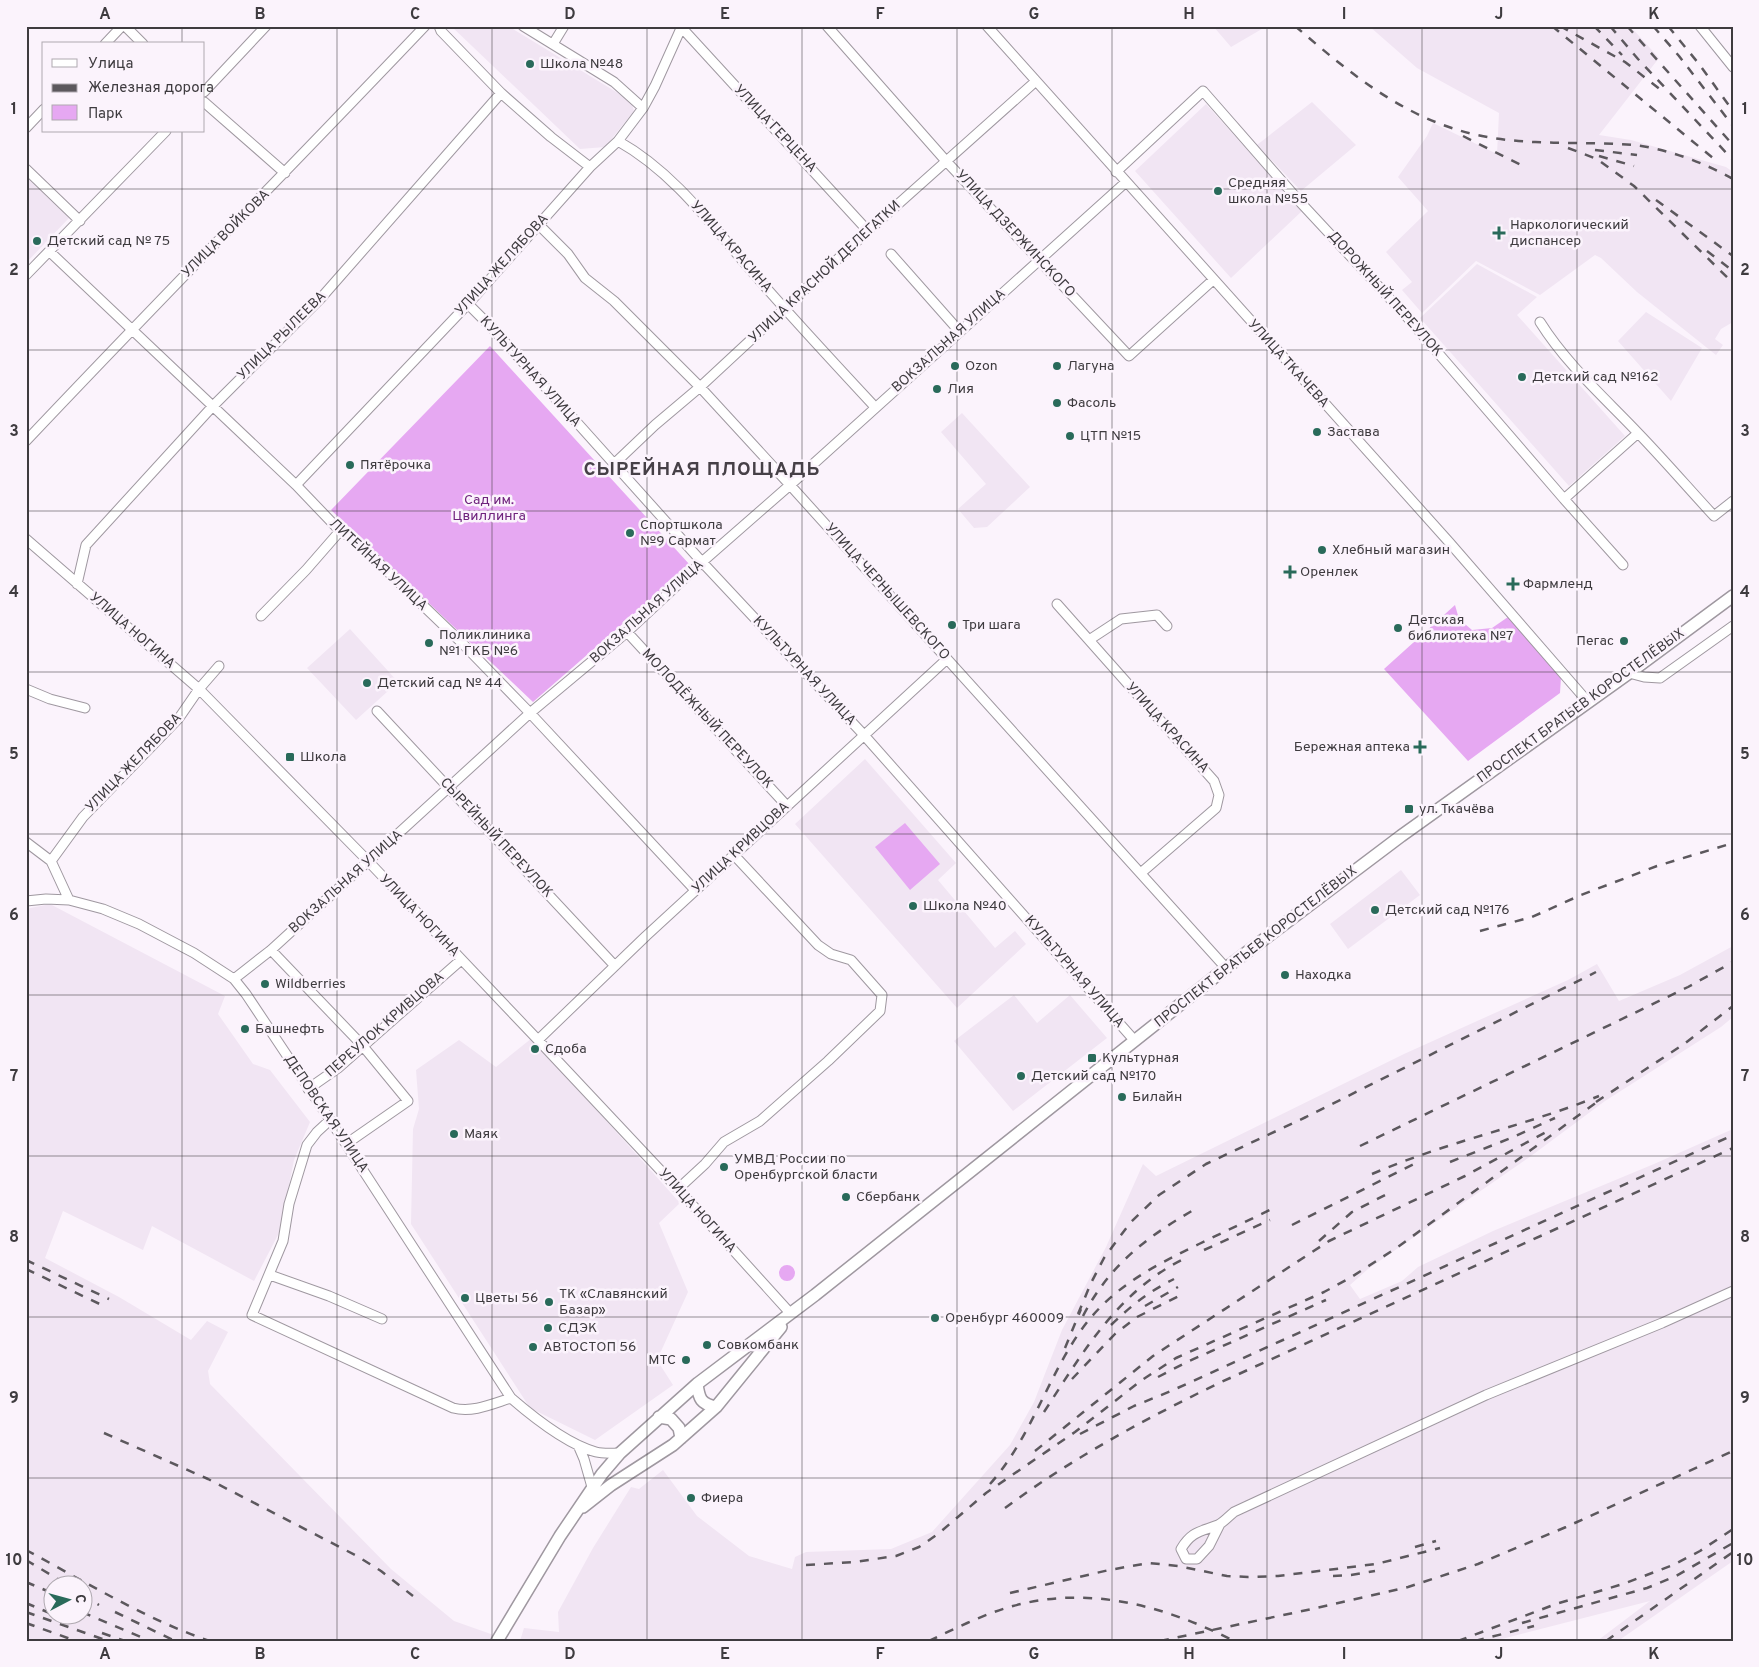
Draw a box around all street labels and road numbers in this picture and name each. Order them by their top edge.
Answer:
street label: УЛИЦА ГЕРЦЕНА [730,82,820,176]
street label: УЛИЦА ДЗЕРЖИНСКОГО [952,167,1078,301]
street label: УЛИЦА ВОЙКОВА [178,186,274,282]
street label: УЛИЦА КРАСНОЙ ДЕЛЕГАТКИ [745,196,904,347]
street label: УЛИЦА КРАСИНА [687,198,775,296]
street label: УЛИЦА ЖЕЛЯБОВА [452,211,552,319]
street label: ДОРОЖНЫЙ ПЕРЕУЛОК [1324,227,1447,360]
street label: ВОКЗАЛЬНАЯ УЛИЦА [889,285,1009,397]
street label: УЛИЦА РЫЛЕЕВА [234,288,330,384]
street label: КУЛЬТУРНАЯ УЛИЦА [476,313,584,431]
street label: УЛИЦА ТКАЧЕВА [1244,316,1332,412]
street label: ЛИТЕЙНАЯ УЛИЦА [325,514,431,615]
street label: УЛИЦА ЧЕРНЫШЕВСКОГО [821,520,953,664]
street label: ВОКЗАЛЬНАЯ УЛИЦА [587,556,707,668]
street label: УЛИЦА НОГИНА [86,589,178,673]
street label: КУЛЬТУРНАЯ УЛИЦА [749,613,859,729]
street label: ПРОСПЕКТ БРАТЬЕВ КОРОСТЕЛЁВЫХ [1473,624,1688,787]
street label: МОЛОДЁЖНЫЙ ПЕРЕУЛОК [638,645,777,792]
street label: УЛИЦА КРАСИНА [1122,679,1212,777]
street label: УЛИЦА ЖЕЛЯБОВА [82,710,186,816]
street label: СЫРЕЙНЫЙ ПЕРЕУЛОК [436,774,557,901]
street label: УЛИЦА КРИВЦОВА [689,799,793,897]
street label: ВОКЗАЛЬНАЯ УЛИЦА [286,826,406,938]
street label: ПРОСПЕКТ БРАТЬЕВ КОРОСТЕЛЁВЫХ [1151,862,1361,1031]
street label: УЛИЦА НОГИНА [375,871,463,961]
street label: КУЛЬТУРНАЯ УЛИЦА [1021,912,1127,1032]
street label: ПЕРЕУЛОК КРИВЦОВА [322,969,448,1081]
street label: ДЕПОВСКАЯ УЛИЦА [280,1052,372,1176]
street label: УЛИЦА НОГИНА [655,1165,739,1257]

